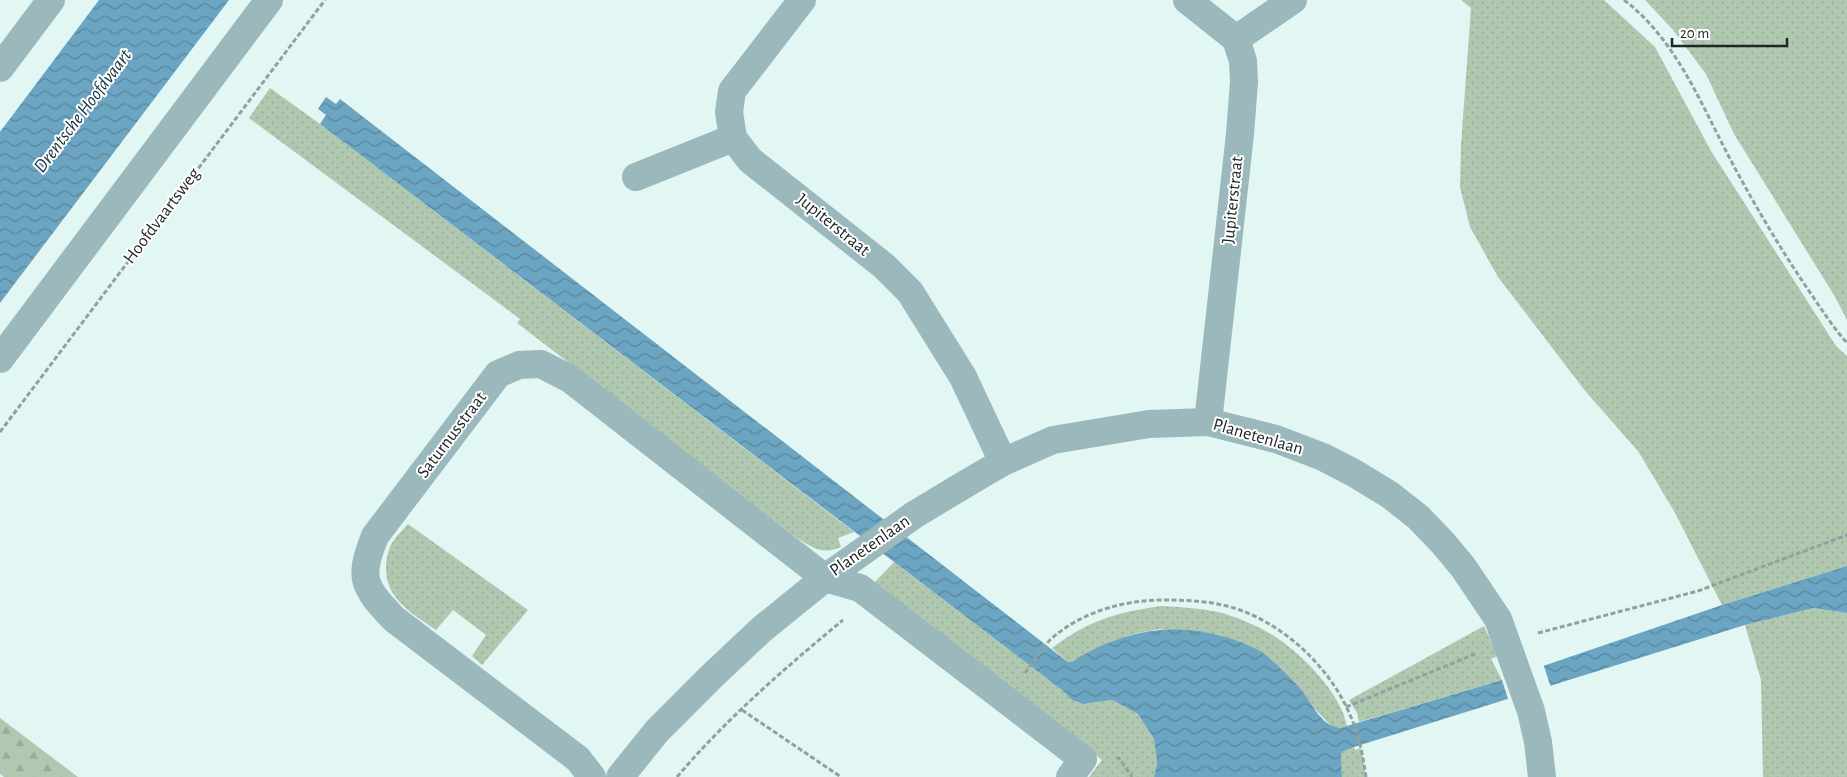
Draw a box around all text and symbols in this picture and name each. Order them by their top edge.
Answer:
scale bar [1672,15,1787,47]
text: 20 m [1680,26,1709,41]
water label: Drentsche Hoofdvaart [31,45,136,176]
street label: Jupiterstraat [1219,155,1247,245]
street label: Hoofdvaartsweg [120,165,204,267]
street label: Jupiterstraat [793,190,873,260]
street label: Saturnusstraat [414,388,490,481]
street label: Planetenlaan [1211,416,1305,458]
street label: Planetenlaan [827,512,913,580]

